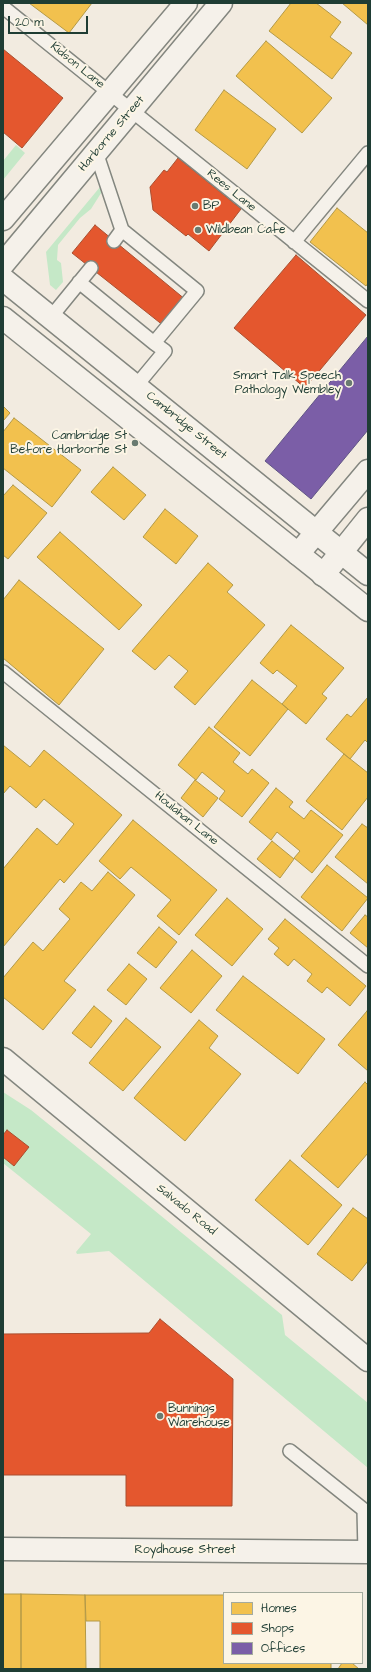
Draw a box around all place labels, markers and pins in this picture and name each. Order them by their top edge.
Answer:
place label: BP [203,199,219,213]
marker: BP [190,201,200,211]
place label: Wildbean Cafe [206,223,286,237]
marker: Wildbean Cafe [193,225,203,235]
place label: Smart Talk Speech Pathology Wembley [233,369,341,397]
marker: Smart Talk Speech Pathology Wembley [344,378,354,388]
place label: Cambridge St Before Harborne St [10,429,127,457]
marker: Cambridge St Before Harborne St [130,438,140,448]
place label: Bunnings Warehouse [168,1402,230,1430]
marker: Bunnings Warehouse [155,1411,165,1421]

